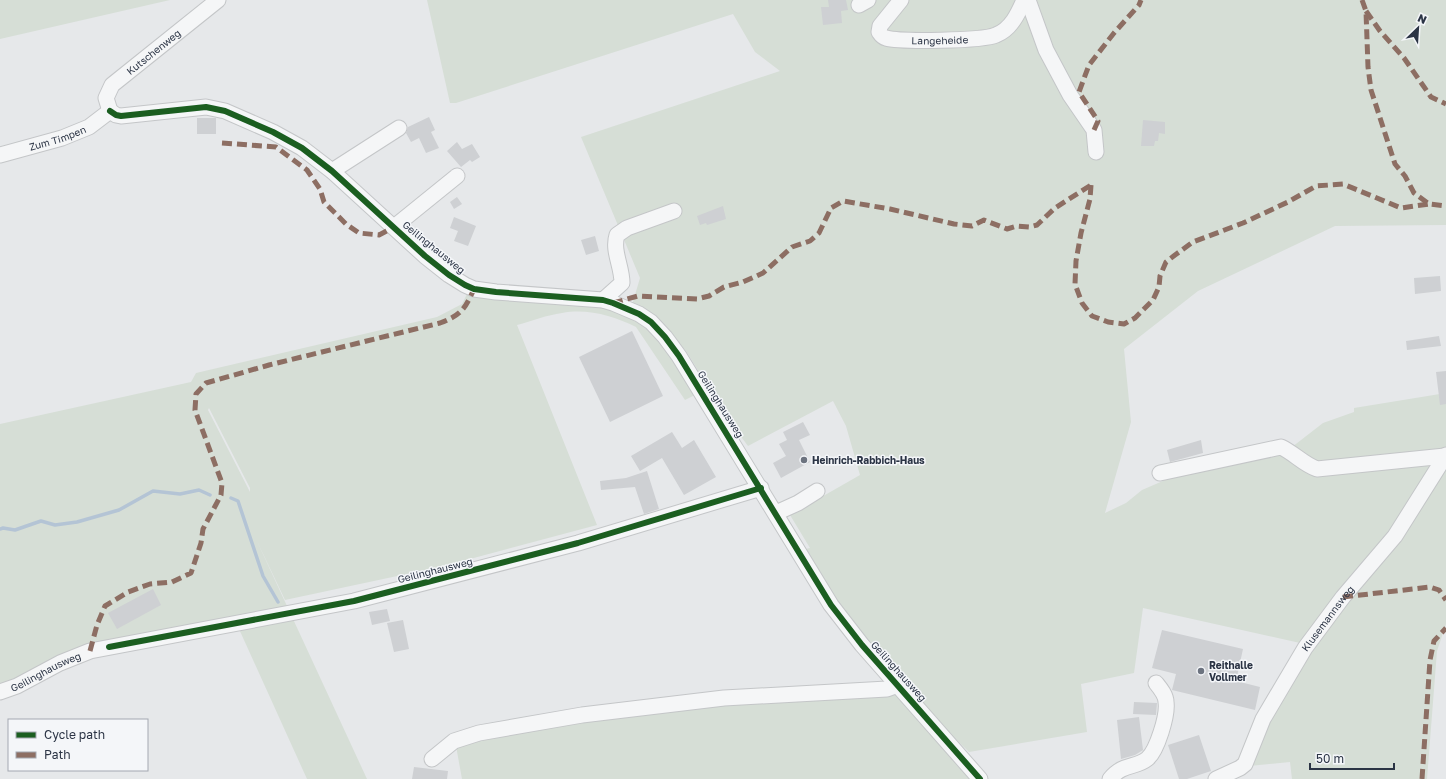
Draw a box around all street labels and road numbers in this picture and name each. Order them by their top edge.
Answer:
street label: Kutschenweg [124,27,183,77]
street label: Langeheide [911,33,969,46]
street label: Zum Timpen [28,123,88,153]
street label: Geilinghausweg [400,218,468,276]
street label: Geilinghausweg [696,368,746,440]
street label: Geilinghausweg [396,555,474,585]
street label: Klusemannsweg [1299,583,1356,654]
street label: Geilinghausweg [869,638,929,704]
street label: Geilinghausweg [9,649,82,694]

